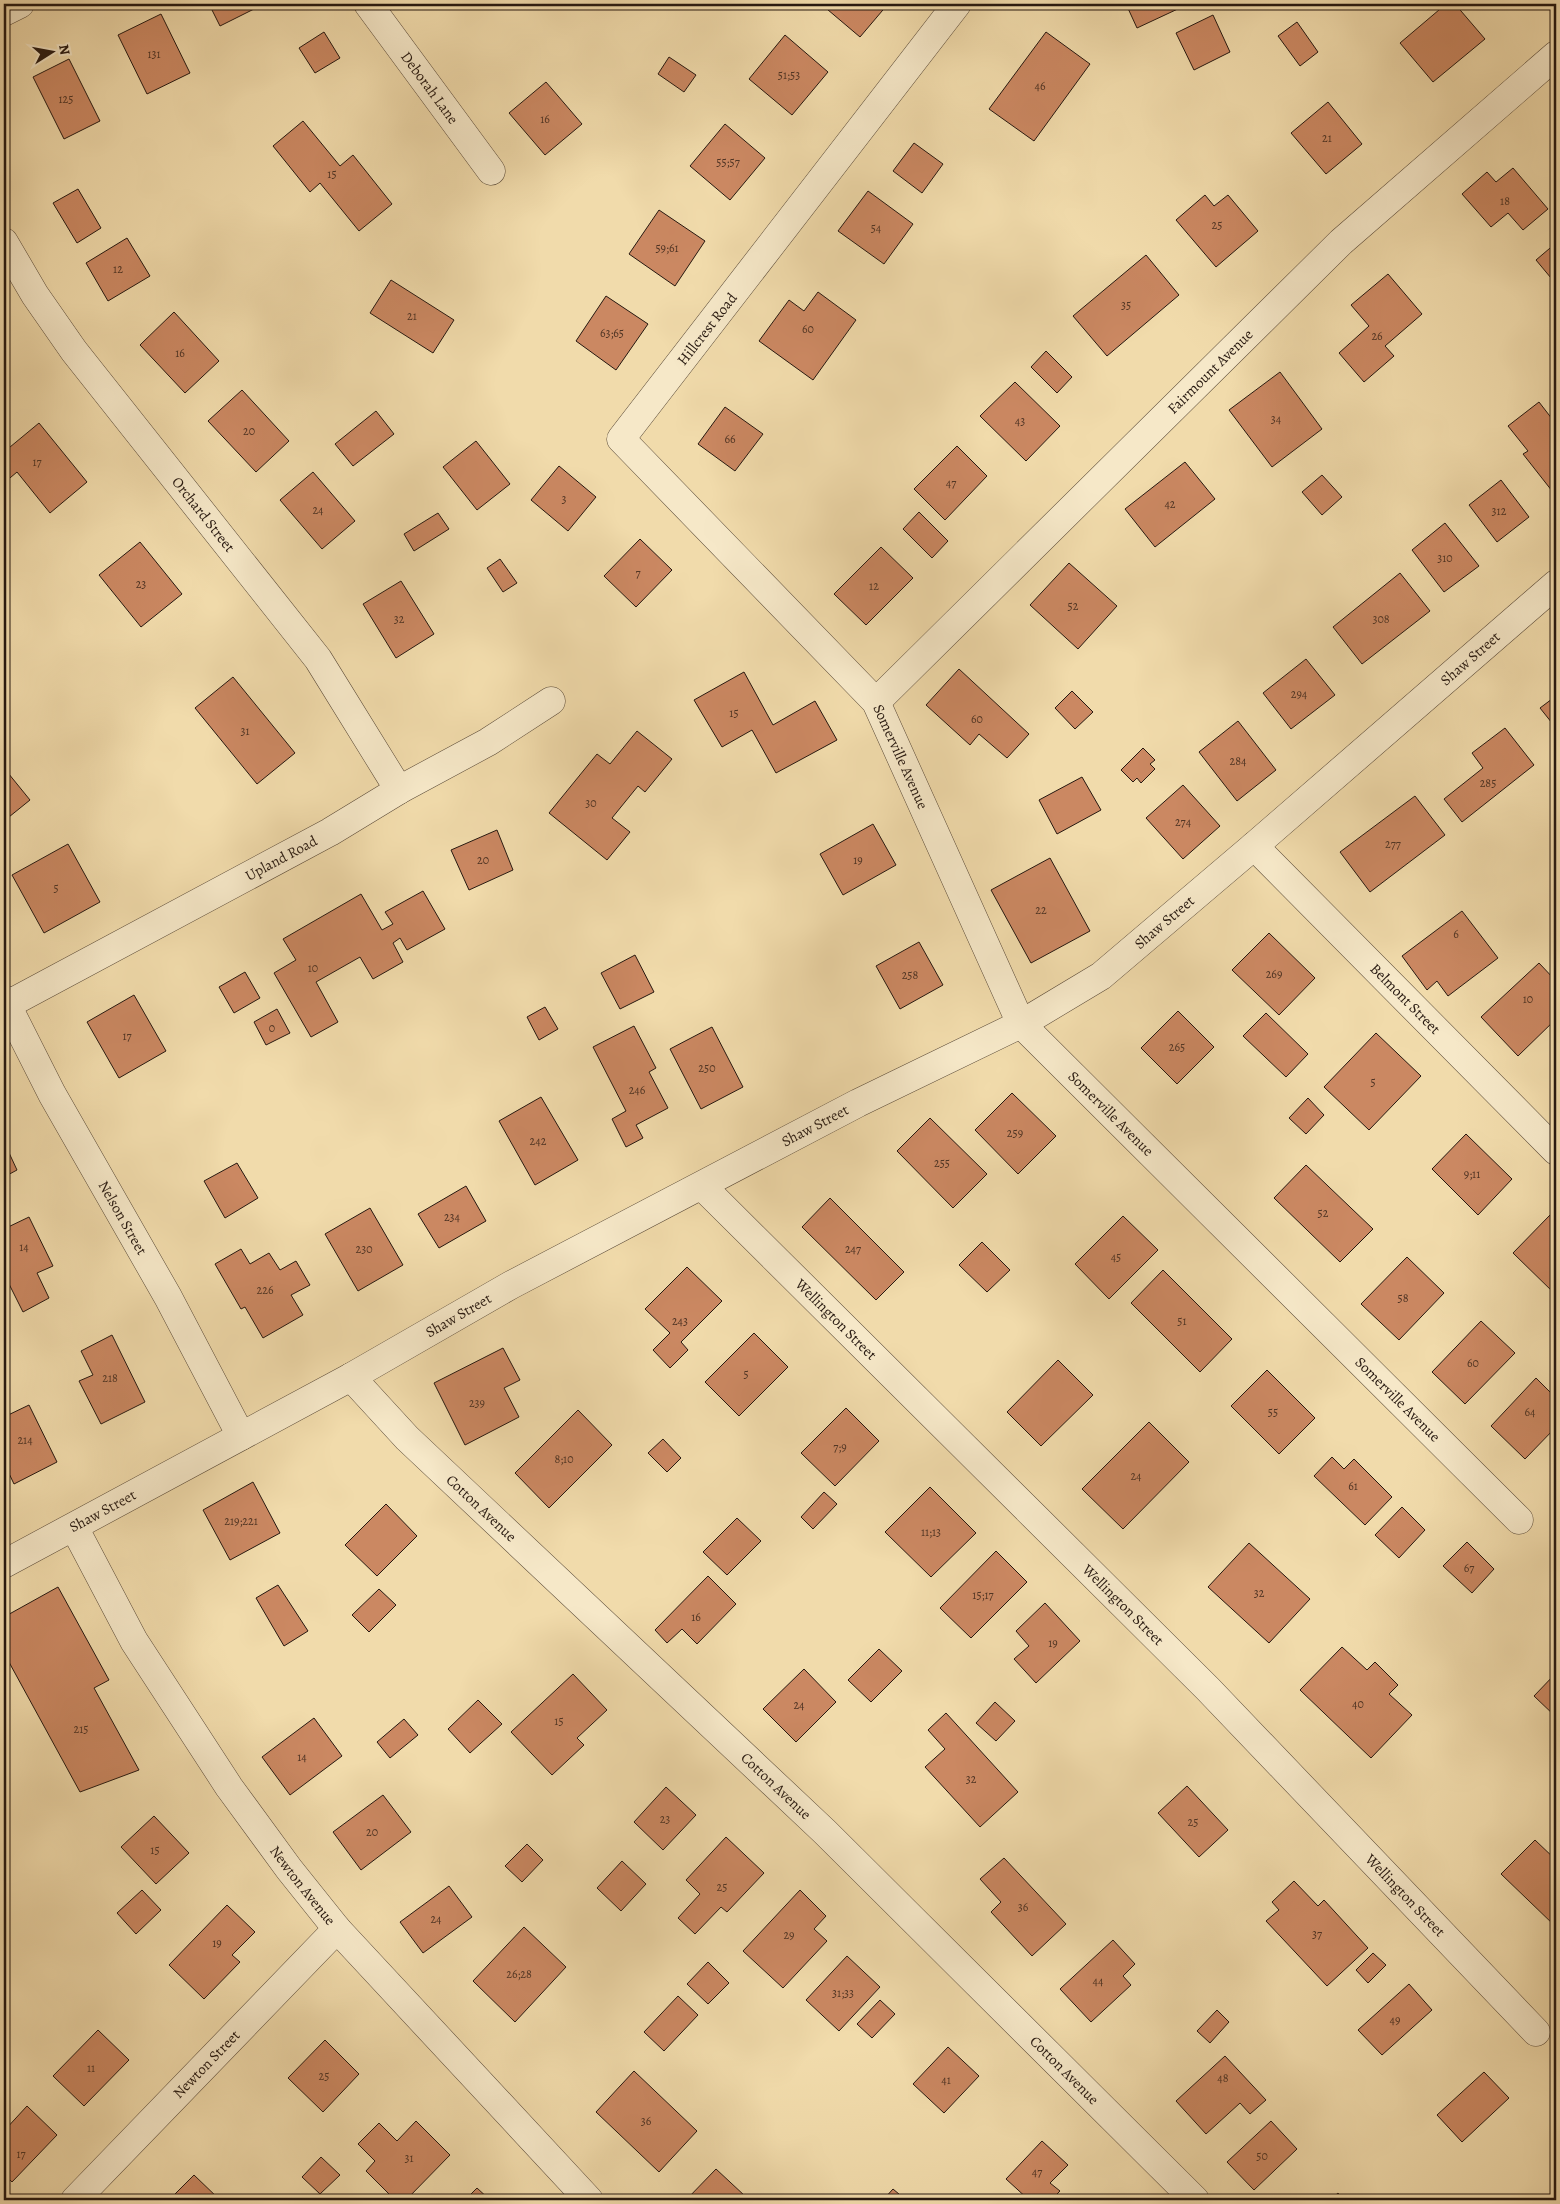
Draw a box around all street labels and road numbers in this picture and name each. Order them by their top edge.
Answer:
street label: Deborah Lane [396,47,463,128]
street label: Hillcrest Road [672,288,742,369]
street label: Fairmount Avenue [1163,324,1258,418]
street label: Orchard Street [167,472,239,556]
street label: Shaw Street [1436,627,1504,690]
street label: Somerville Avenue [868,701,933,813]
street label: Upland Road [242,830,322,886]
street label: Shaw Street [1130,891,1199,954]
street label: Belmont Street [1366,959,1445,1039]
street label: Somerville Avenue [1064,1067,1158,1161]
street label: Shaw Street [778,1100,852,1151]
street label: Nelson Street [94,1177,152,1259]
street label: Wellington Street [790,1274,881,1364]
street label: Shaw Street [422,1288,495,1342]
street label: Somerville Avenue [1351,1352,1445,1447]
street label: Cotton Avenue [442,1470,521,1546]
street label: Shaw Street [66,1485,140,1537]
street label: Wellington Street [1077,1559,1168,1650]
street label: Cotton Avenue [737,1748,816,1824]
street label: Newton Avenue [265,1842,340,1930]
street label: Wellington Street [1360,1849,1450,1941]
street label: Newton Street [168,2025,244,2103]
street label: Cotton Avenue [1026,2031,1104,2109]

